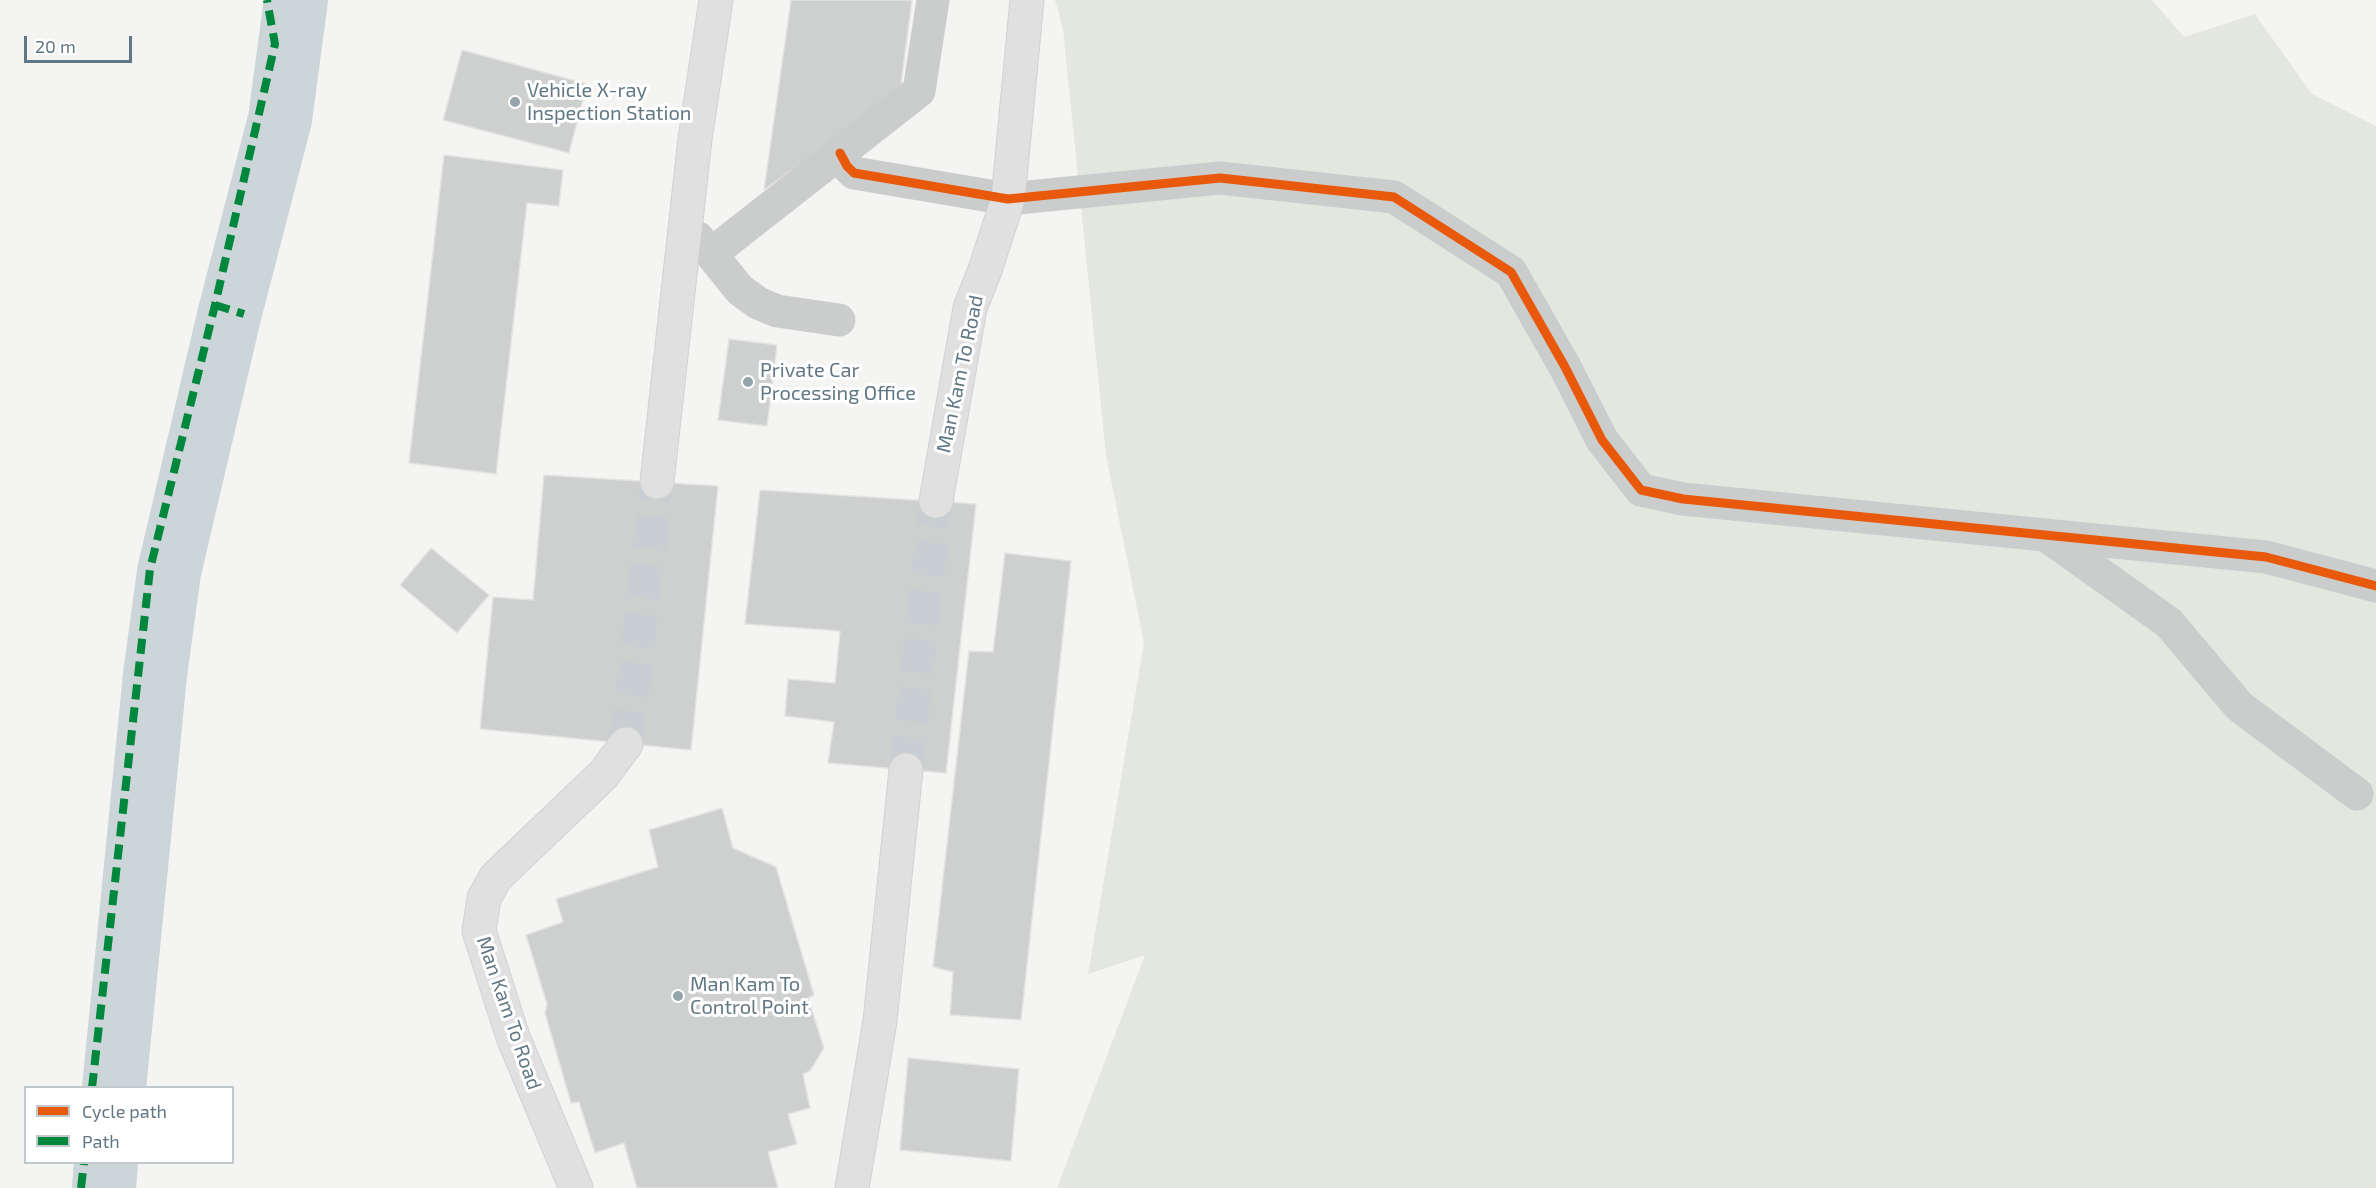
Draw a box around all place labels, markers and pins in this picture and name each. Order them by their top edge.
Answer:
place label: Vehicle X-ray Inspection Station [527,78,691,125]
marker: Vehicle X-ray Inspection Station [508,95,522,109]
place label: Private Car Processing Office [760,358,916,405]
marker: Private Car Processing Office [741,375,755,389]
place label: Man Kam To Control Point [690,972,809,1019]
marker: Man Kam To Control Point [671,989,685,1003]

